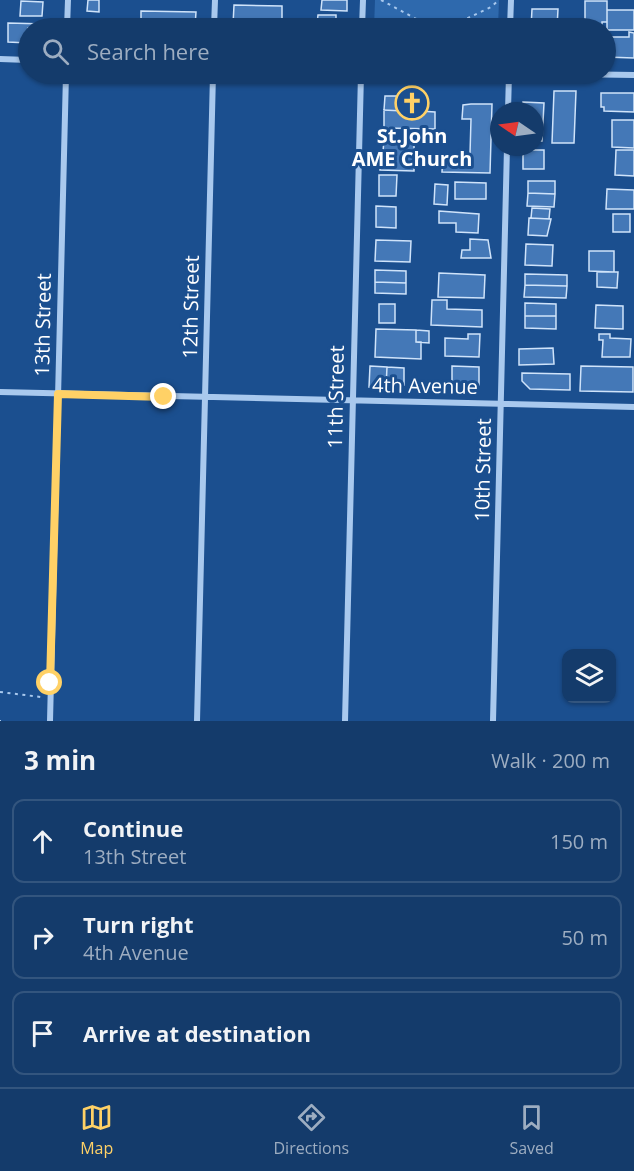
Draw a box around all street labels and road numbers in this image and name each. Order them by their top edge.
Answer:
street label: 12th Street [176,255,205,359]
street label: 13th Street [28,273,57,377]
street label: 11th Street [321,345,350,449]
street label: 4th Avenue [372,371,478,400]
street label: 10th Street [468,418,497,522]

